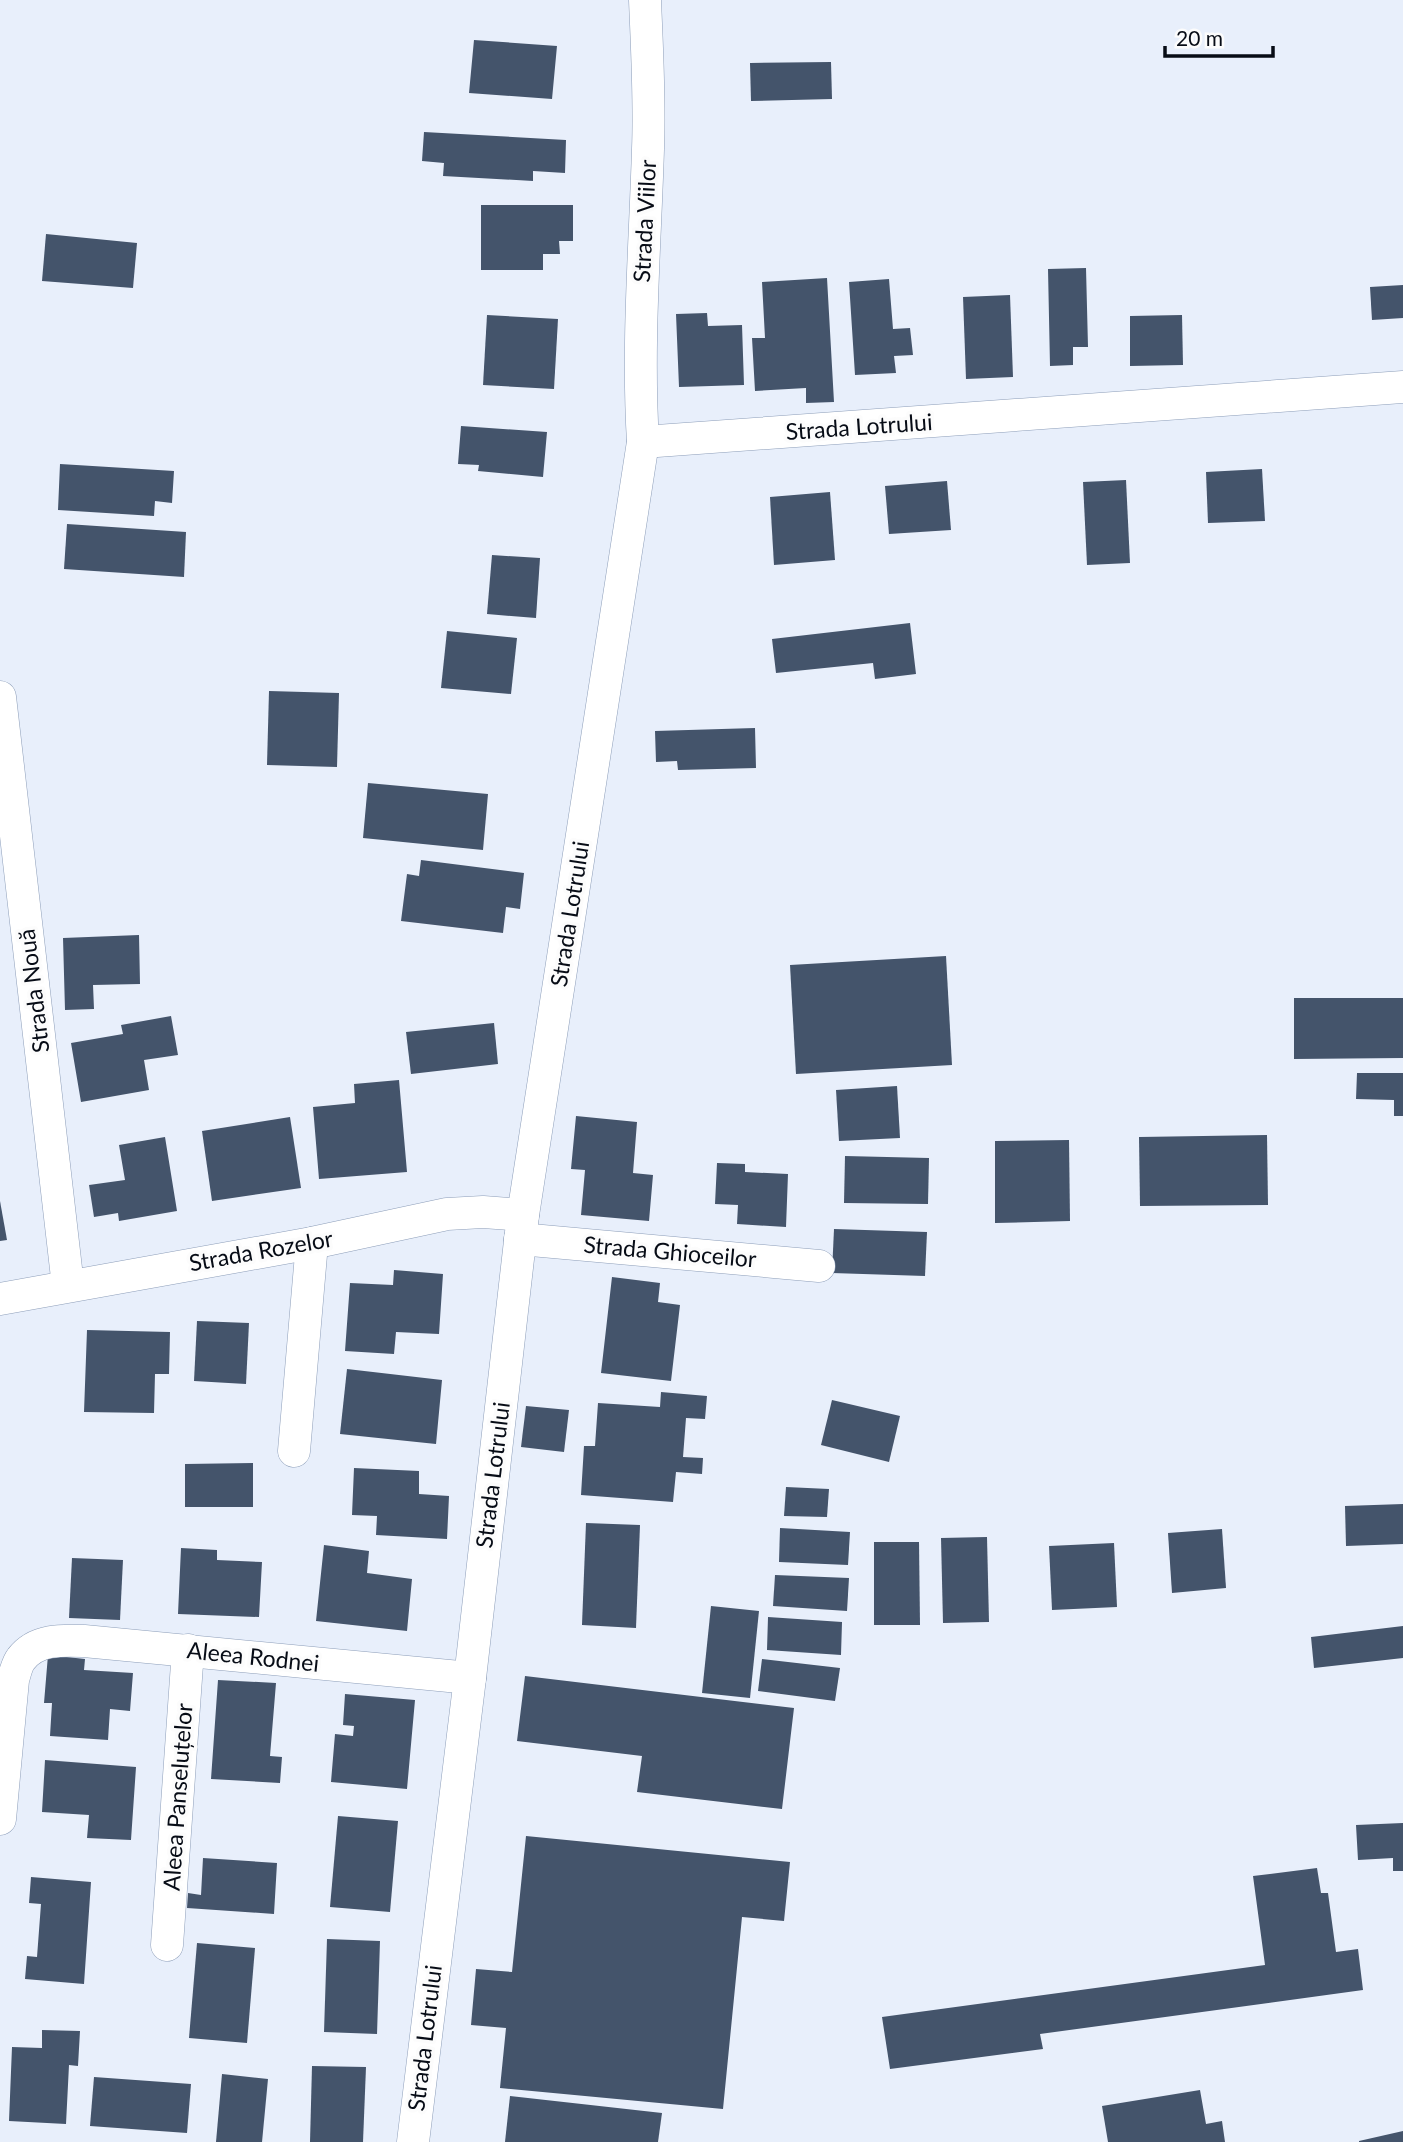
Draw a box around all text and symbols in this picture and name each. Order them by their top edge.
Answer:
scale bar [1165,14,1274,58]
text: 20 m [1176,25,1223,50]
street label: Strada Viilor [627,158,661,283]
street label: Strada Lotrului [785,407,933,445]
street label: Strada Lotrului [544,839,594,989]
street label: Strada Nouă [12,928,54,1055]
street label: Strada Rozelor [187,1223,336,1276]
street label: Strada Ghioceilor [582,1230,758,1273]
street label: Strada Lotrului [469,1400,515,1550]
street label: Aleea Rodnei [186,1635,321,1677]
street label: Aleea Panseluțelor [156,1702,198,1892]
street label: Strada Lotrului [401,1963,447,2113]

